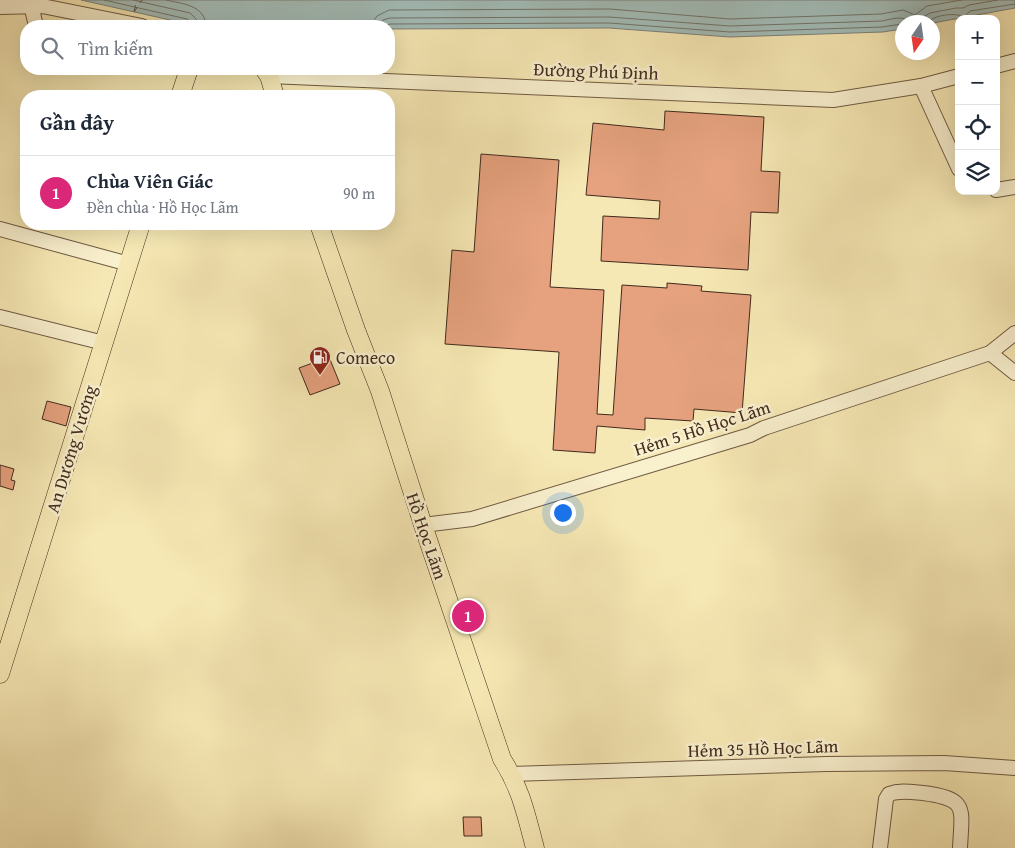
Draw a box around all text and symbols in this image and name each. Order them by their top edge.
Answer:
north arrow [895,15,940,60]
map controls [955,15,1000,195]
button: + [955,15,1000,60]
search box [20,20,395,75]
icon: search [38,34,66,62]
text: Tìm kiếm [78,34,153,62]
street label: Đường Phú Định [533,55,659,87]
button: − [955,60,1000,105]
button: locate [955,105,1000,150]
text: Gần đây [40,107,114,138]
button: layers [955,150,1000,195]
text: Chùa Viên Giác [87,167,213,195]
text: 1 [52,181,60,205]
text: 90 m [343,181,375,205]
text: Đền chùa · Hồ Học Lãm [87,195,239,219]
place label: Comeco [336,344,395,371]
fuel station icon: Comeco [308,345,332,376]
street label: An Dương Vương [39,382,103,516]
street label: Hẻm 5 Hồ Học Lãm [630,393,774,463]
street label: Hồ Học Lãm [400,489,455,583]
your location [550,500,576,526]
pin: 1 [452,597,484,635]
street label: Hẻm 35 Hồ Học Lãm [687,732,839,764]

